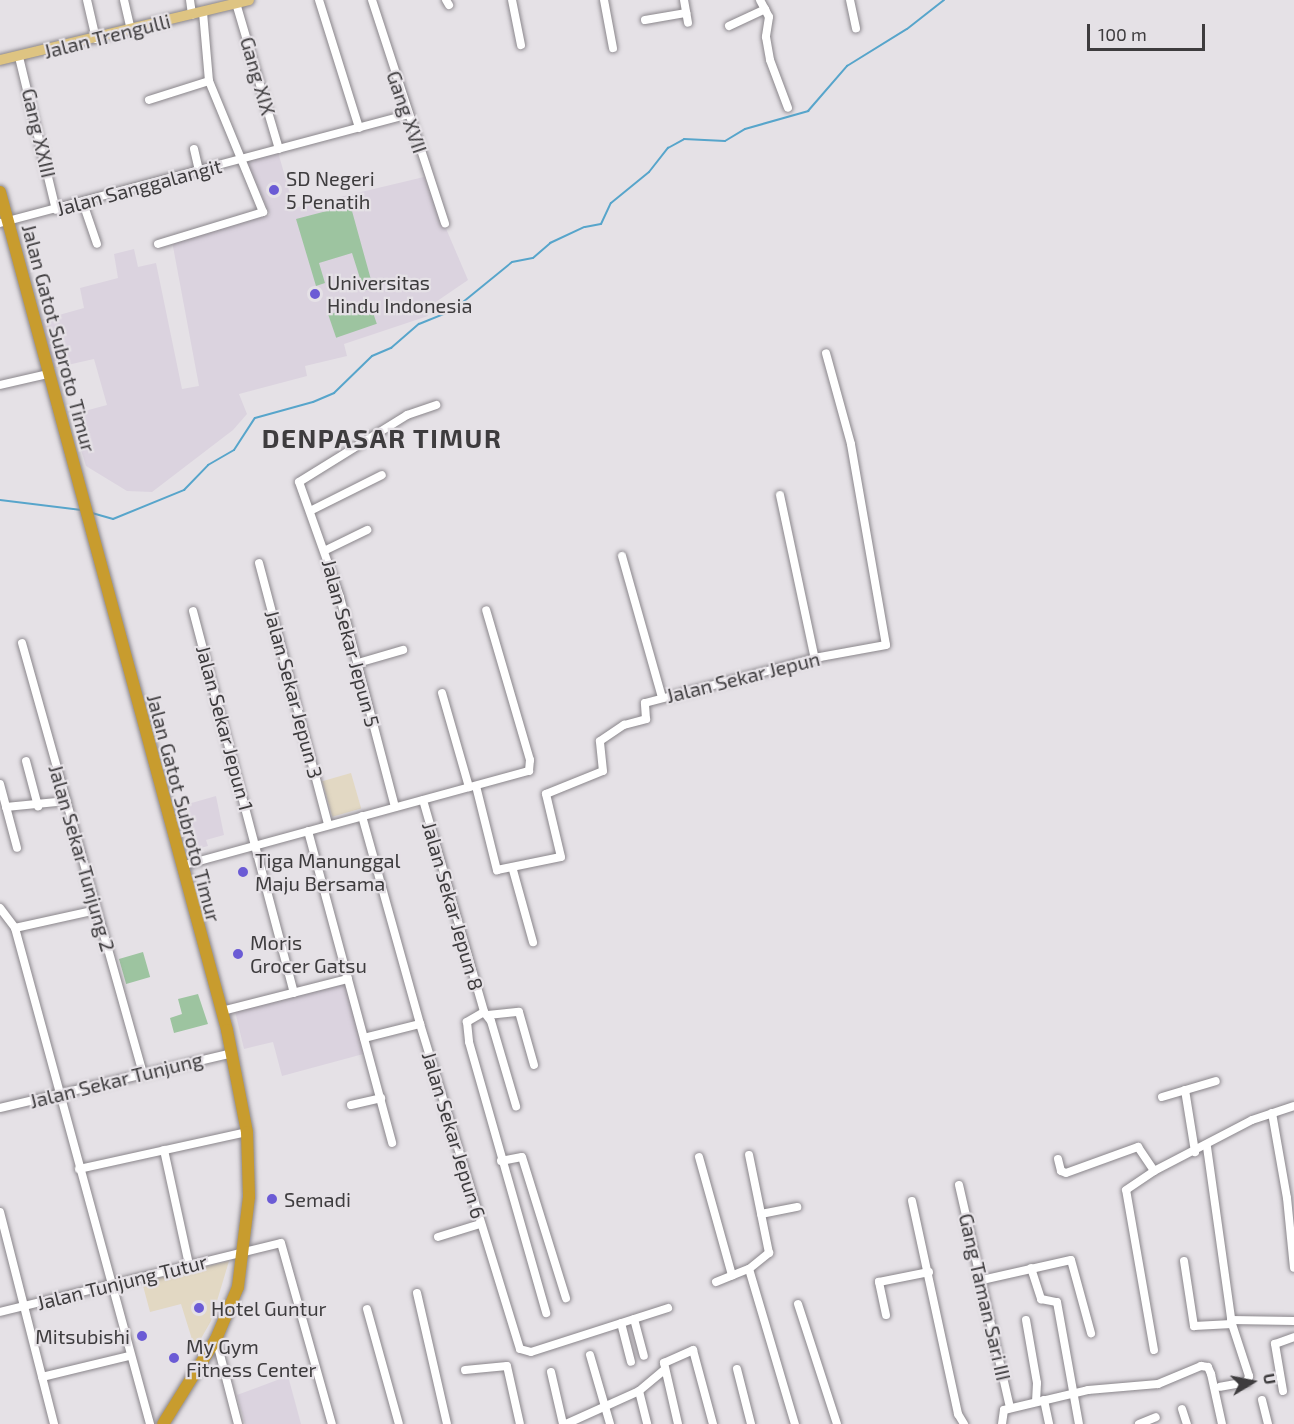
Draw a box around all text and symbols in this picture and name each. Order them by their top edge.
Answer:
street label: Jalan Trengulli [41,9,173,63]
scale bar [1090,12,1208,50]
text: 100 m [1098,23,1147,45]
street label: Gang XIX [235,34,281,118]
street label: Gang XVII [382,68,432,156]
street label: Gang XXIII [17,86,61,180]
street label: Jalan Sanggalangit [54,153,224,221]
place label: SD Negeri 5 Penatih [286,166,375,213]
marker: SD Negeri 5 Penatih [267,183,281,197]
street label: Jalan Gatot Subroto Timur [17,221,101,455]
place label: Universitas Hindu Indonesia [327,270,472,317]
marker: Universitas Hindu Indonesia [308,287,322,301]
district label: DENPASAR TIMUR [261,422,503,454]
street label: Jalan Sekar Jepun 5 [317,556,385,730]
street label: Jalan Sekar Jepun 3 [260,607,328,781]
street label: Jalan Sekar Jepun 1 [191,642,259,814]
street label: Jalan Sekar Jepun [663,646,823,708]
street label: Jalan Gatot Subroto Timur [142,691,226,925]
street label: Jalan Sekar Tunjung 2 [44,761,120,955]
street label: Jalan Sekar Jepun 8 [417,819,489,993]
place label: Tiga Manunggal Maju Bersama [255,849,400,896]
marker: Tiga Manunggal Maju Bersama [236,865,250,879]
place label: Moris Grocer Gatsu [250,930,367,977]
marker: Moris Grocer Gatsu [231,947,245,961]
street label: Jalan Sekar Tunjung [27,1047,205,1113]
street label: Jalan Sekar Jepun 6 [417,1048,491,1222]
place label: Semadi [284,1187,351,1211]
marker: Semadi [265,1192,279,1206]
street label: Gang Taman Sari III [954,1211,1016,1383]
street label: Jalan Tunjung Tutur [34,1249,210,1315]
place label: Hotel Guntur [211,1296,327,1320]
marker: Hotel Guntur [192,1301,206,1315]
place label: Mitsubishi [35,1324,130,1348]
marker: Mitsubishi [135,1329,149,1343]
place label: My Gym Fitness Center [186,1334,317,1381]
marker: My Gym Fitness Center [167,1351,181,1365]
north arrow [1222,1352,1282,1412]
text: U [1260,1372,1281,1386]

